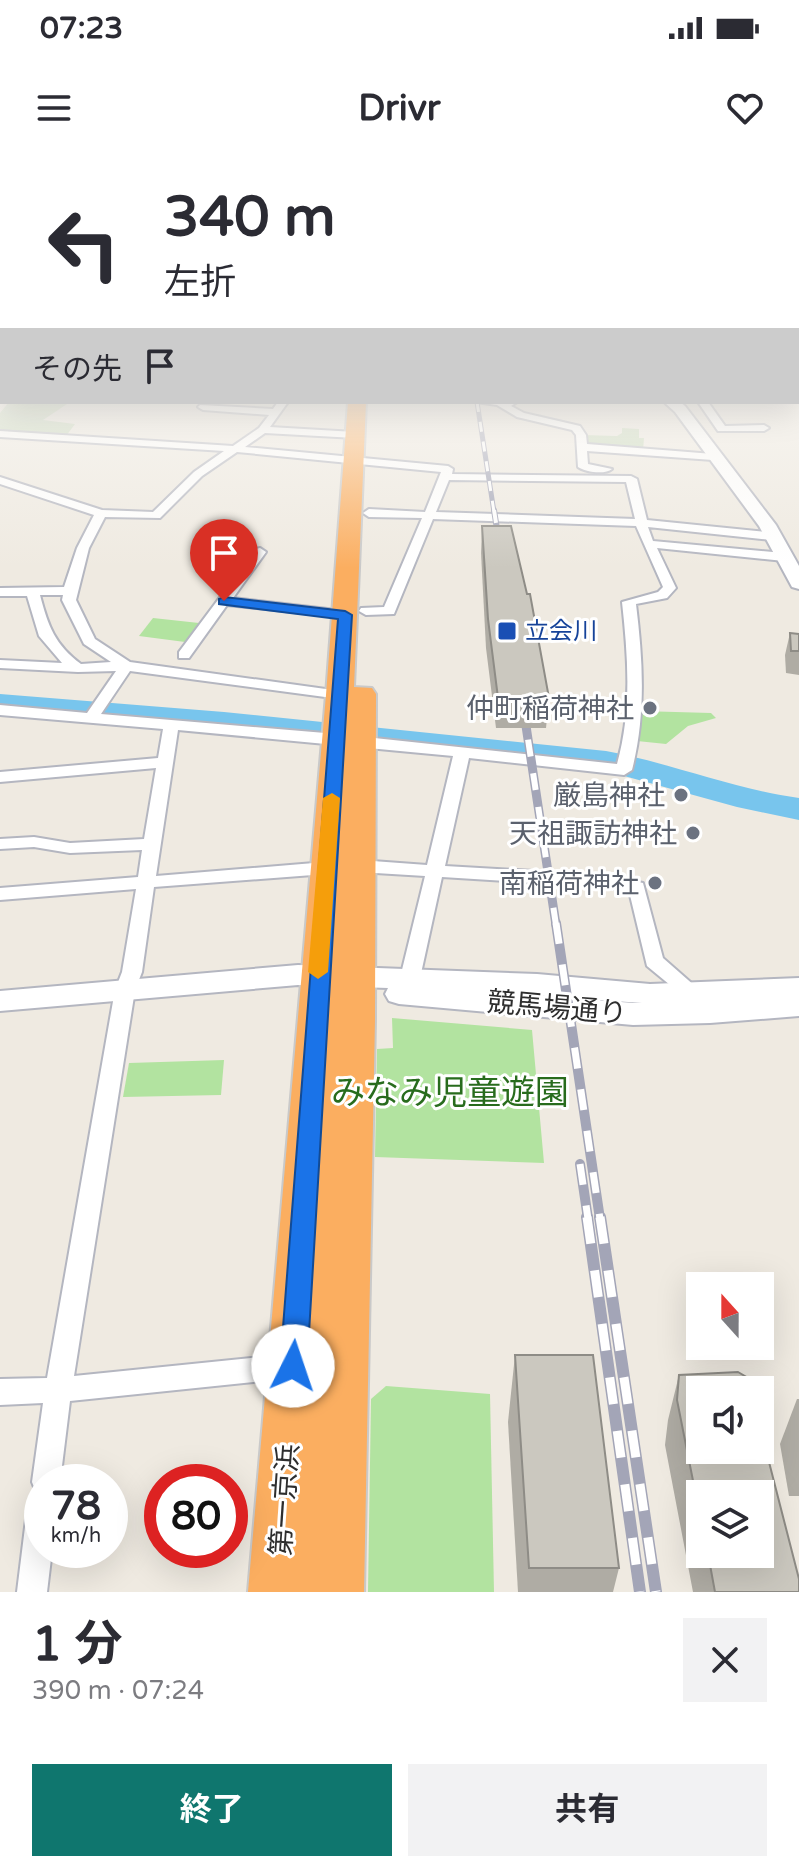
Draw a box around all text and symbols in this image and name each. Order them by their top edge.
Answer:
text: 07:23 [40,10,123,47]
icon: menu [32,86,76,130]
icon: heart [723,86,767,130]
text: Drivr [358,87,441,130]
text: 340 m [164,184,335,251]
icon: left [32,192,136,296]
text: 左折 [164,261,236,304]
icon: arrive [138,344,182,388]
text: その先 [32,351,122,388]
pin [190,519,258,601]
icon: arrive [202,531,246,575]
place label: 立会川 [525,617,597,646]
marker: 立会川 [496,620,518,642]
place label: 仲町稲荷神社 [466,692,634,726]
marker: 仲町稲荷神社 [641,699,659,717]
place label: 厳島神社 [553,779,665,813]
marker: 厳島神社 [672,786,690,804]
place label: 天祖諏訪神社 [509,817,677,851]
marker: 天祖諏訪神社 [684,824,702,842]
place label: 南稲荷神社 [499,867,639,901]
marker: 南稲荷神社 [646,874,664,892]
street label: 競馬場通り [486,985,628,1031]
park label: みなみ児童遊園 [331,1073,569,1114]
north arrow [686,1272,774,1360]
map controls [686,1272,774,1568]
position arrow [251,1324,335,1408]
button: sound [686,1376,774,1464]
street label: 第一京浜 [264,1443,306,1557]
speed limit sign: 80 [144,1464,248,1568]
button: layers [686,1480,774,1568]
text: 78 [51,1482,101,1530]
text: km/h [51,1524,101,1548]
text: 1 分 [32,1616,123,1674]
button: close [683,1618,767,1702]
text: 390 m · 07:24 [32,1675,204,1706]
button: 終了 [32,1764,392,1856]
button: 共有 [408,1764,767,1856]

